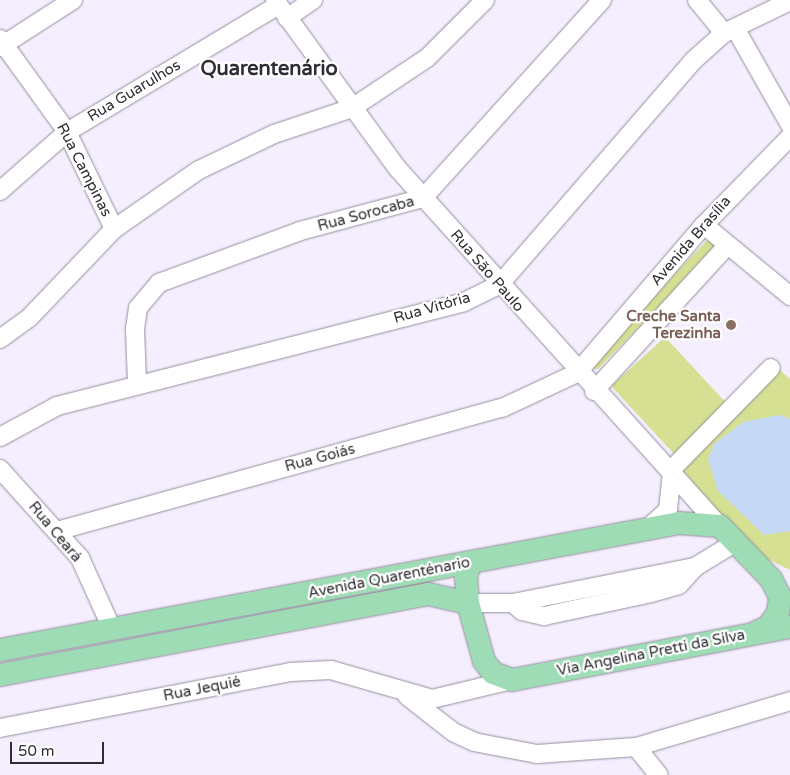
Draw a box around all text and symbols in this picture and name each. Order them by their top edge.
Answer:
street label: Rua Guarulhos [84,56,184,126]
district label: Quarentenário [200,57,338,81]
street label: Rua Campinas [53,120,115,220]
street label: Rua Sorocaba [316,192,416,236]
street label: Avenida Brasília [647,192,735,290]
street label: Rua São Paulo [446,226,528,316]
street label: Rua Vitória [392,288,472,328]
place label: Creche Santa Terezinha [626,307,721,342]
marker: Creche Santa Terezinha [725,319,737,331]
street label: Rua Goiás [283,440,357,476]
street label: Rua Ceará [25,498,85,566]
street label: Avenida Quarenténario [307,553,471,603]
street label: Via Angelina Pretti da Silva [555,626,747,680]
street label: Rua Jequié [162,673,242,705]
scale bar [12,732,106,764]
text: 50 m [18,742,55,760]

